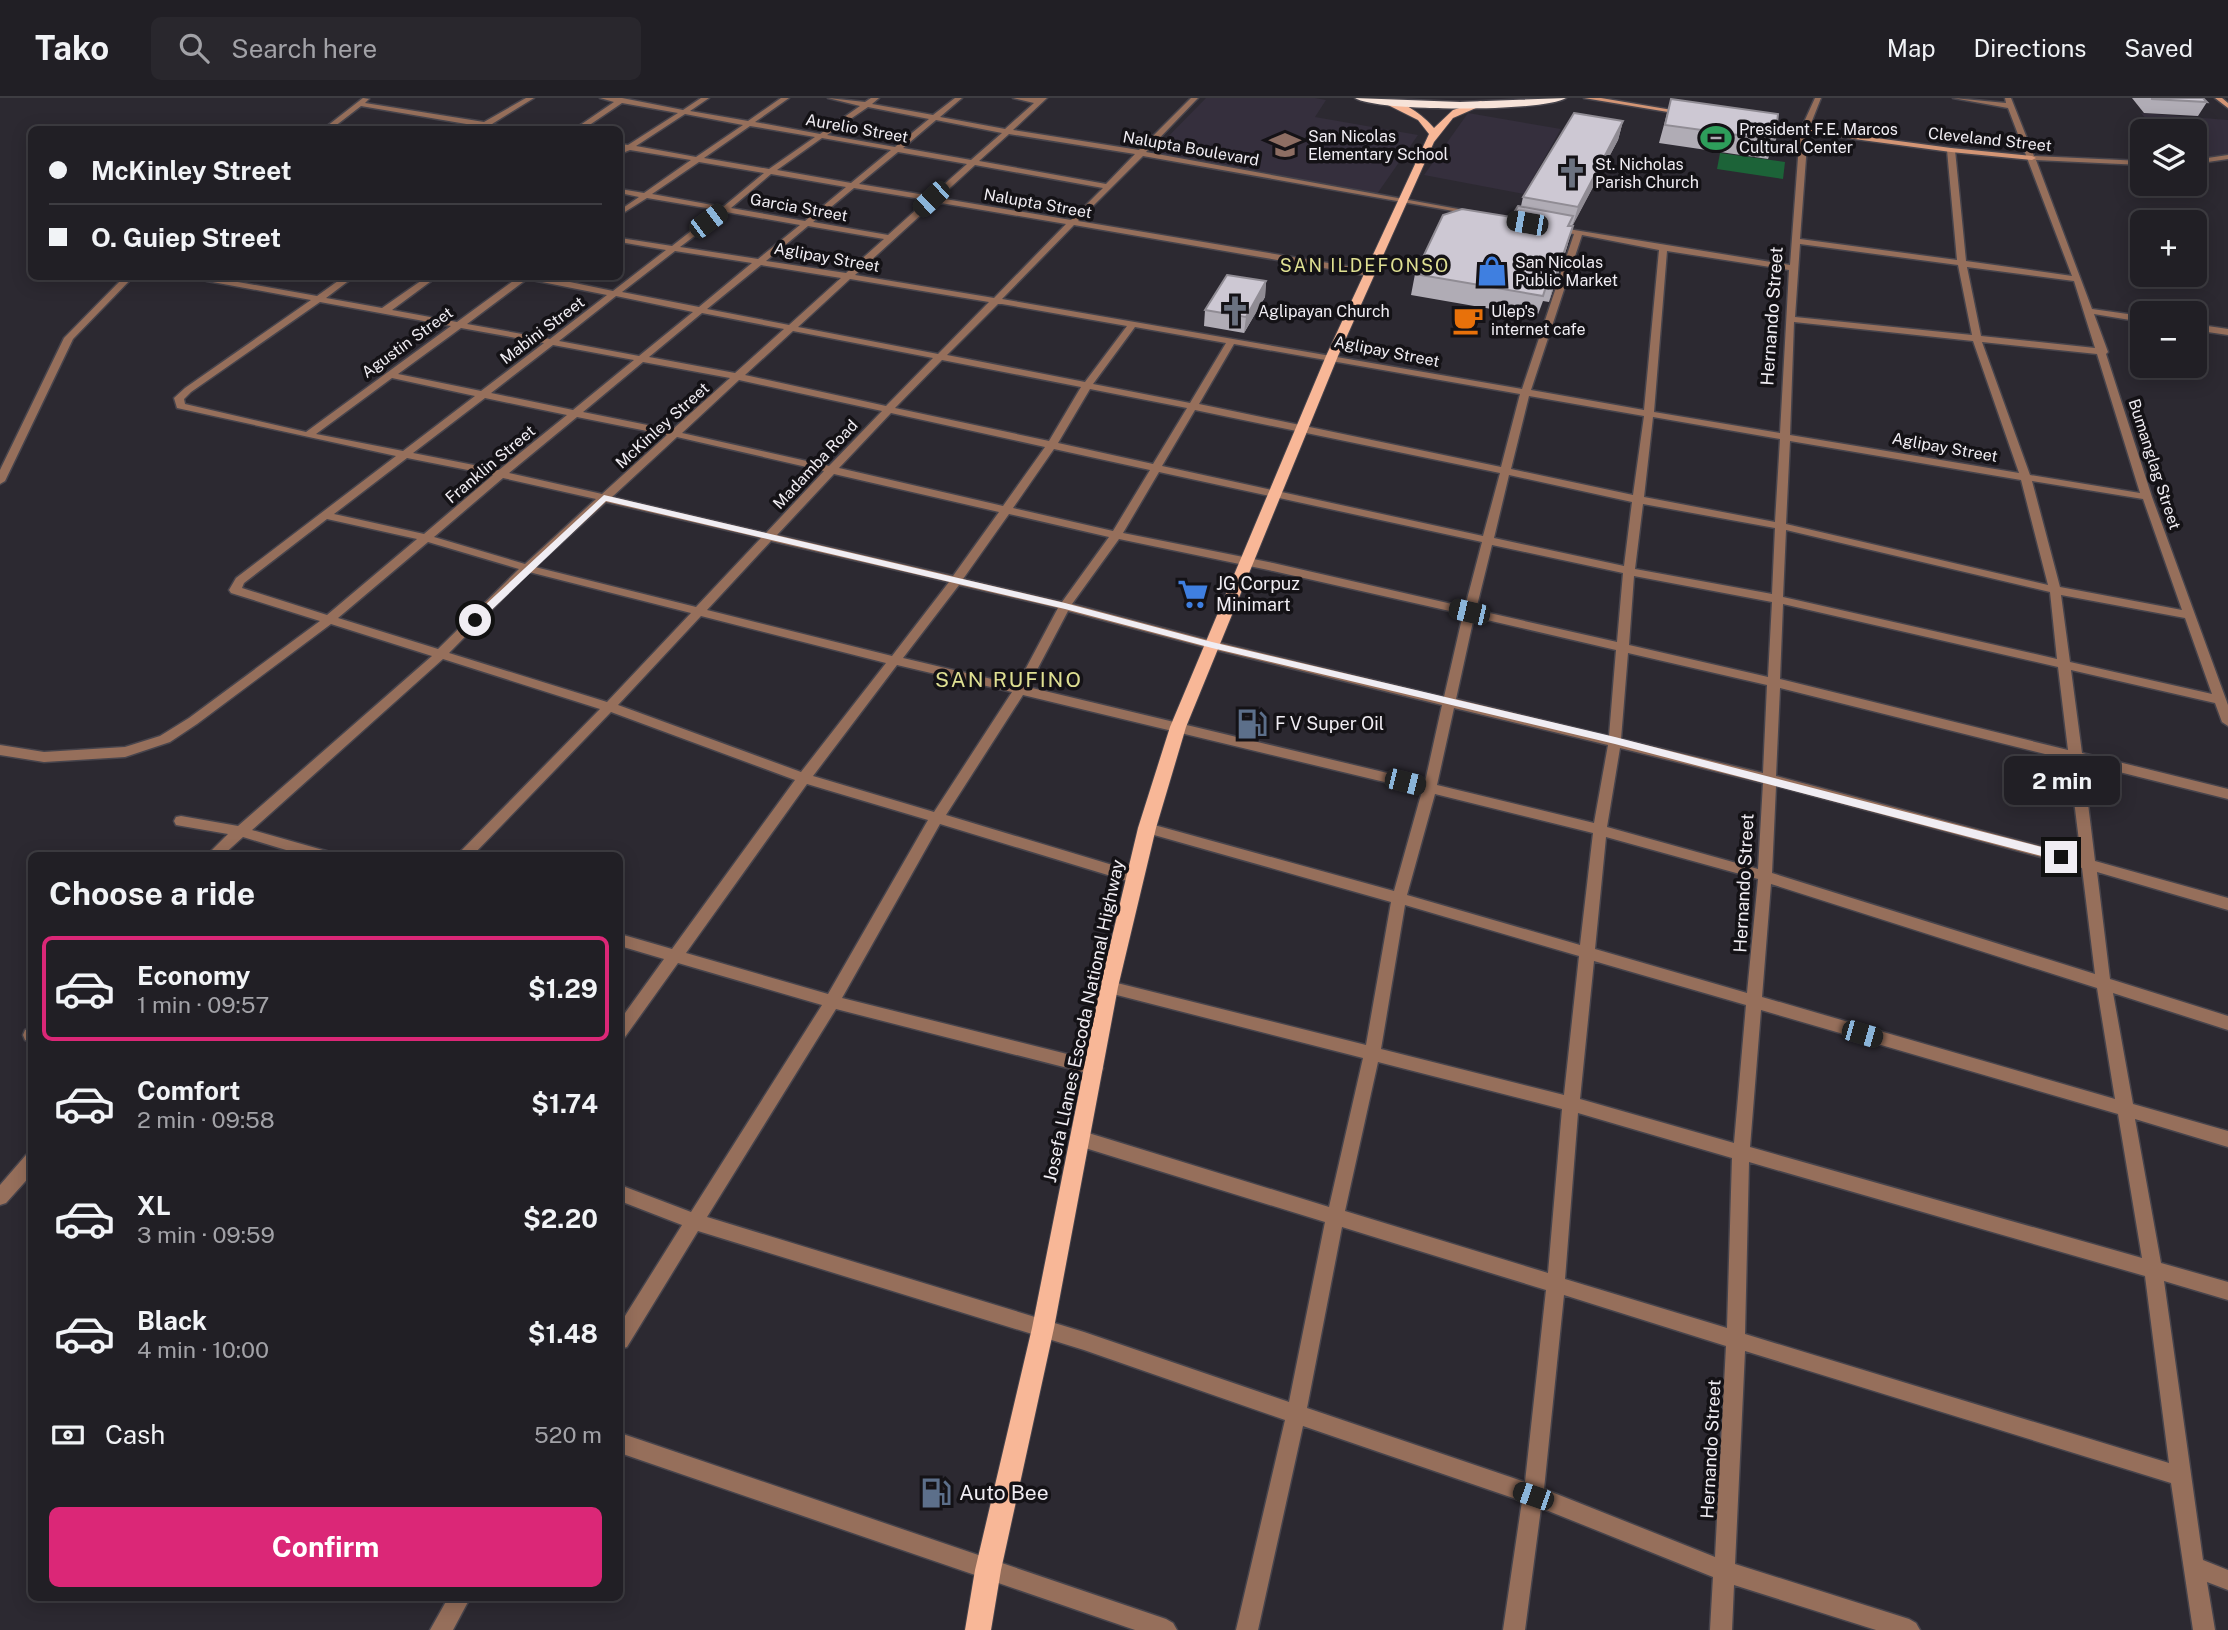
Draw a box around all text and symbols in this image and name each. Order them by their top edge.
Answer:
search box [151,17,641,80]
text: Tako [35,29,109,67]
icon: search [175,29,213,67]
text: Search here [231,33,377,64]
text: Map [1887,34,1936,62]
text: Directions [1974,34,2086,62]
text: Saved [2124,34,2193,62]
street label: Aurelio Street [804,110,910,147]
map controls [2130,119,2207,378]
button: layers [2130,119,2207,196]
place label: President F.E. Marcos Cultural Center [1739,120,1898,157]
sports icon: President F.E. Marcos Cultural Center [1699,121,1733,155]
street label: Cleveland Street [1927,124,2053,155]
street label: Nalupta Boulevard [1121,127,1260,170]
place label: San Nicolas Elementary School [1308,127,1449,164]
school or university icon: San Nicolas Elementary School [1268,128,1302,162]
text: McKinley Street [91,155,292,186]
place label: St. Nicholas Parish Church [1595,155,1699,192]
church icon: St. Nicholas Parish Church [1555,156,1589,190]
car [909,177,954,221]
street label: Nalupta Street [982,185,1094,222]
street label: Garcia Street [749,190,849,225]
car [685,200,732,242]
car [1505,209,1550,237]
button: + [2130,210,2207,287]
text: O. Guiep Street [91,222,281,253]
street label: Aglipay Street [773,239,881,276]
street label: Hernando Street [1756,246,1787,386]
place label: San Nicolas Public Market [1515,253,1618,290]
shop icon: San Nicolas Public Market [1475,254,1509,288]
district label: SAN ILDEFONSO [1280,255,1450,276]
street label: Mabini Street [496,293,588,368]
church icon: Aglipayan Church [1218,294,1252,328]
button: − [2130,301,2207,378]
place label: Aglipayan Church [1258,302,1390,321]
place label: Ulep's internet cafe [1491,302,1586,339]
street label: Agustin Street [358,303,457,382]
cafe icon: Ulep's internet cafe [1451,303,1485,337]
street label: Aglipay Street [1333,332,1441,371]
street label: McKinley Street [612,378,713,472]
street label: Bumanglag Street [2124,396,2185,532]
street label: Madamba Road [769,416,862,513]
street label: Franklin Street [442,421,539,507]
street label: Aglipay Street [1891,429,1999,466]
place label: JG Corpuz Minimart [1216,573,1300,615]
supermarket icon: JG Corpuz Minimart [1176,577,1210,611]
car [1447,597,1492,627]
route start [459,604,491,636]
district label: SAN RUFINO [935,667,1083,692]
fuel station icon: F V Super Oil [1235,707,1269,741]
place label: F V Super Oil [1275,713,1384,734]
callout: 2 min [2003,756,2119,804]
car [1383,767,1428,797]
text: 2 min [2032,767,2092,794]
street label: Hernando Street [1729,813,1758,953]
route end [2045,841,2077,873]
street label: Josefa Llanes Escoda National Highway [1039,857,1128,1184]
text: Choose a ride [49,875,255,912]
icon: car [53,957,116,1020]
text: Economy [137,960,250,991]
text: $1.29 [528,973,598,1004]
text: 1 min · 09:57 [137,991,269,1018]
car [1839,1018,1886,1050]
icon: car [53,1072,116,1135]
text: Comfort [137,1075,240,1106]
text: $1.74 [531,1088,598,1119]
text: 2 min · 09:58 [137,1106,275,1133]
icon: car [53,1187,116,1250]
text: XL [137,1190,171,1221]
text: $2.20 [523,1203,598,1234]
text: 3 min · 09:59 [137,1221,275,1248]
icon: car [53,1302,116,1365]
text: Black [137,1305,207,1336]
text: $1.48 [528,1318,598,1349]
text: 4 min · 10:00 [137,1336,269,1363]
street label: Hernando Street [1696,1379,1725,1519]
icon: cash [49,1416,87,1454]
text: Cash [105,1419,165,1450]
text: 520 m [534,1421,602,1448]
fuel station icon: Auto Bee [919,1476,953,1510]
car [1510,1479,1557,1513]
place label: Auto Bee [959,1480,1049,1505]
button: Confirm [49,1507,602,1587]

